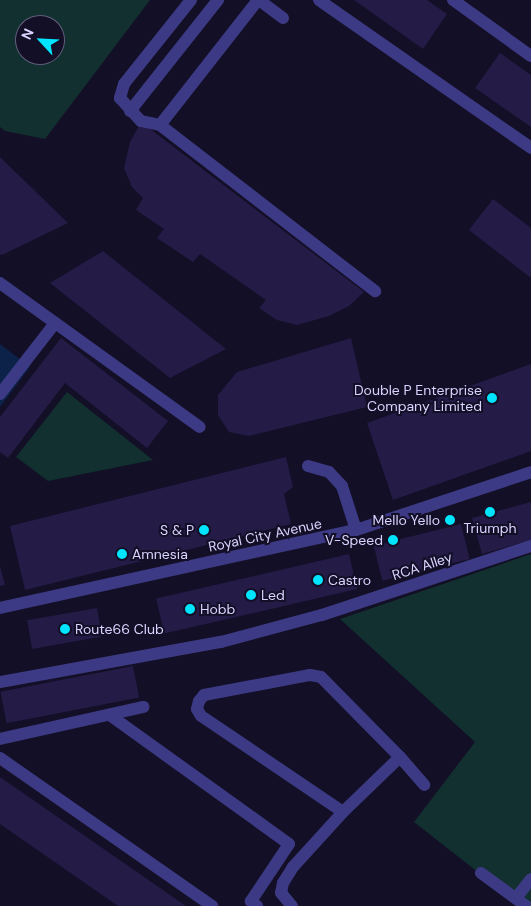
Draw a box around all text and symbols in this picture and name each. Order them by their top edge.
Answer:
north arrow [15,15,65,65]
text: N [17,26,38,43]
place label: Double P Enterprise Company Limited [354,382,482,414]
marker: Double P Enterprise Company Limited [486,392,498,404]
marker: Triumph [484,506,496,518]
place label: Mello Yello [373,512,440,528]
marker: Mello Yello [444,514,456,526]
street label: Royal City Avenue [207,515,323,555]
place label: Triumph [464,520,516,536]
place label: S & P [160,522,194,538]
marker: S & P [198,524,210,536]
place label: V-Speed [325,532,383,548]
marker: V-Speed [387,534,399,546]
place label: Amnesia [132,546,188,562]
marker: Amnesia [116,548,128,560]
street label: RCA Alley [390,548,454,584]
place label: Castro [328,572,371,588]
marker: Castro [312,574,324,586]
place label: Led [261,587,285,603]
marker: Led [245,589,257,601]
place label: Hobb [200,601,235,617]
marker: Hobb [184,603,196,615]
place label: Route66 Club [75,621,164,637]
marker: Route66 Club [59,623,71,635]

